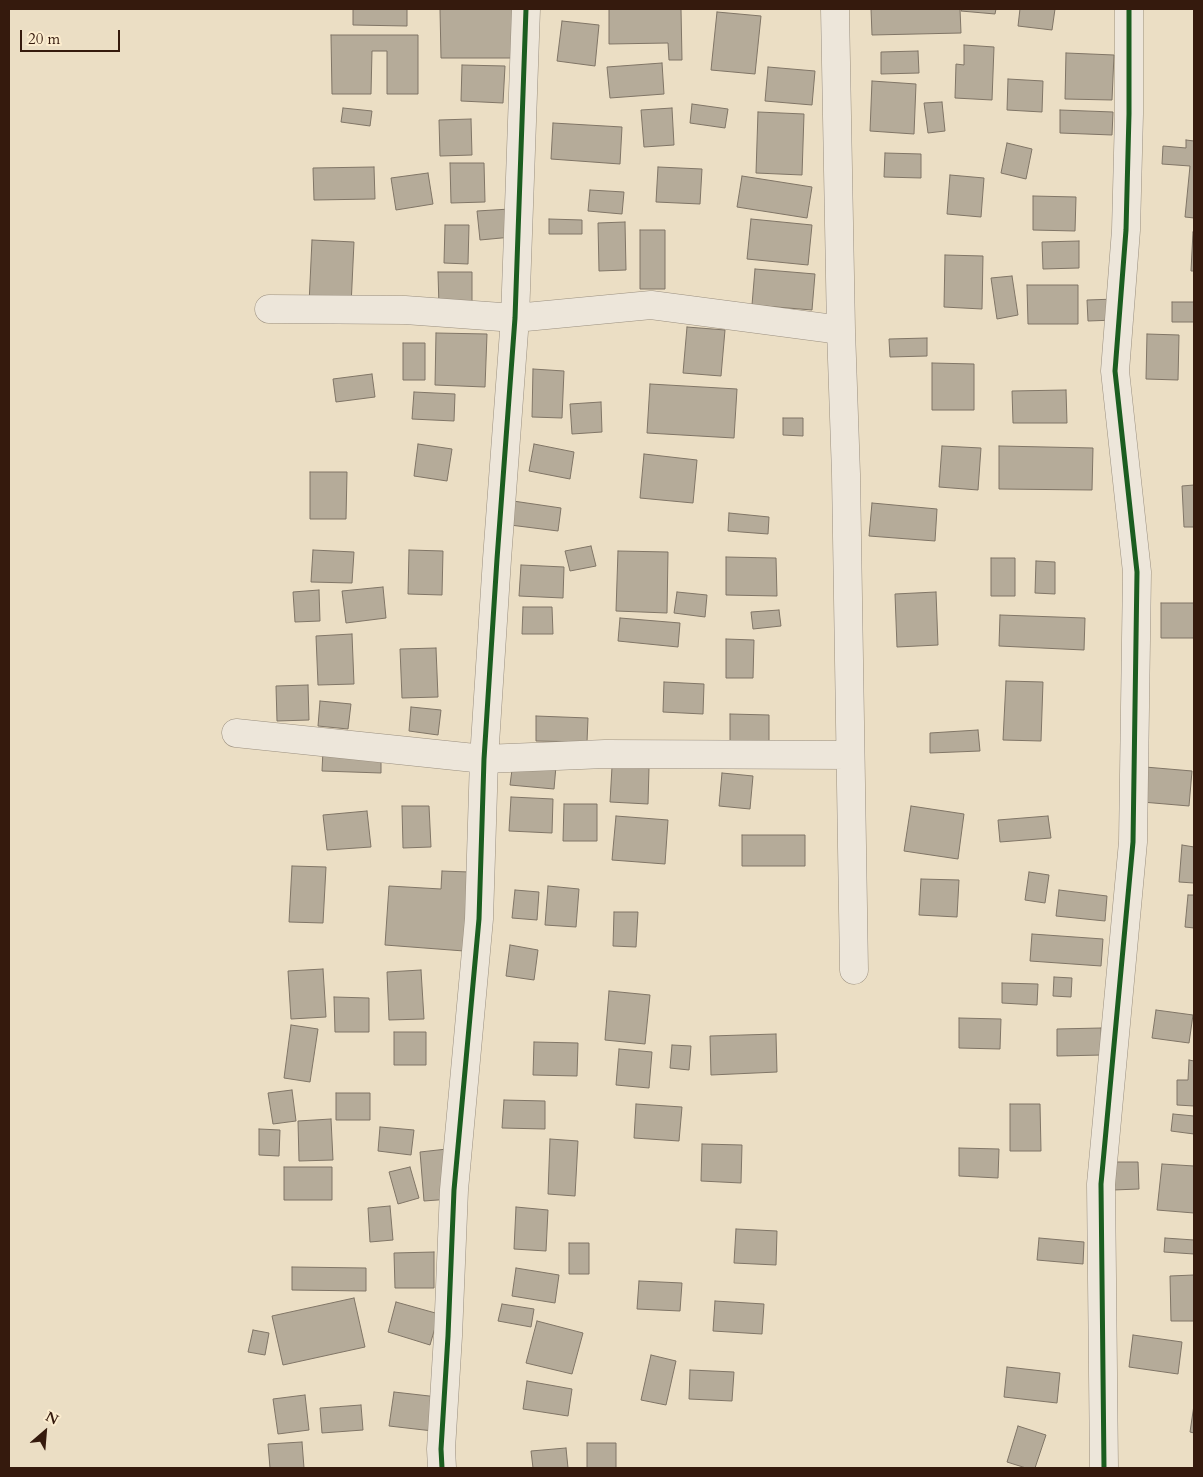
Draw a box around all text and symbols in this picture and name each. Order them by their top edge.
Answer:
scale bar [22,20,122,52]
text: 20 m [28,29,60,49]
north arrow [20,1407,70,1457]
text: N [42,1407,62,1429]

